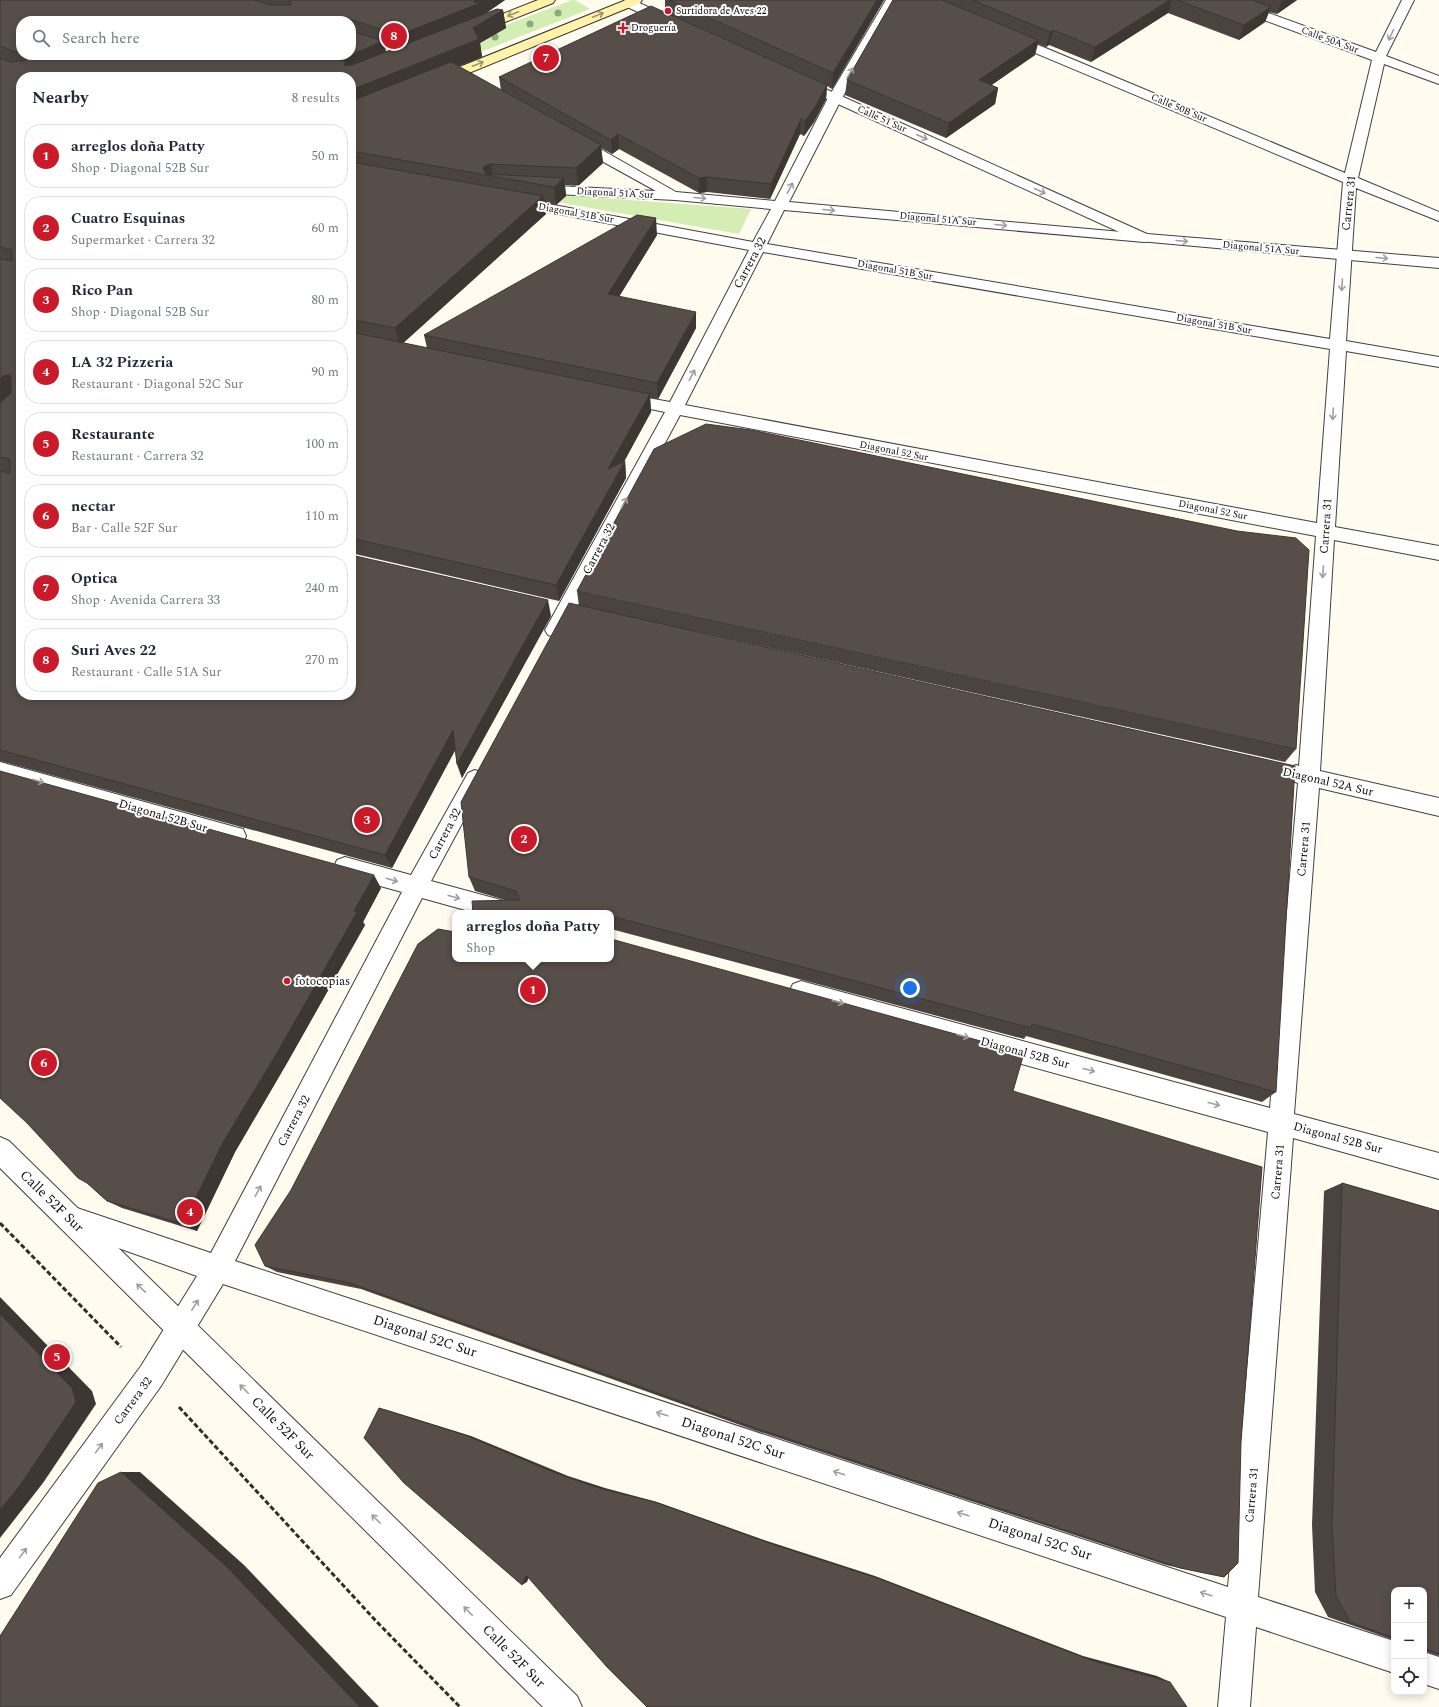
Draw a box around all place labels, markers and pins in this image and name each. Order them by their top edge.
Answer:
place label: Surtidora de Aves 22 [676,3,767,19]
marker: Surtidora de Aves 22 [663,6,673,16]
place label: Droguería [631,20,676,36]
pin: 8 [381,21,407,51]
marker: Droguería [618,23,628,33]
pin: 7 [533,43,559,73]
pin: 3 [354,805,380,835]
pin: 2 [511,824,537,854]
place label: fotocopias [295,972,350,991]
pin: 1 [520,975,546,1005]
marker: fotocopias [282,976,292,986]
pin: 6 [31,1048,57,1078]
pin: 4 [177,1197,203,1227]
pin: 5 [44,1342,70,1372]

